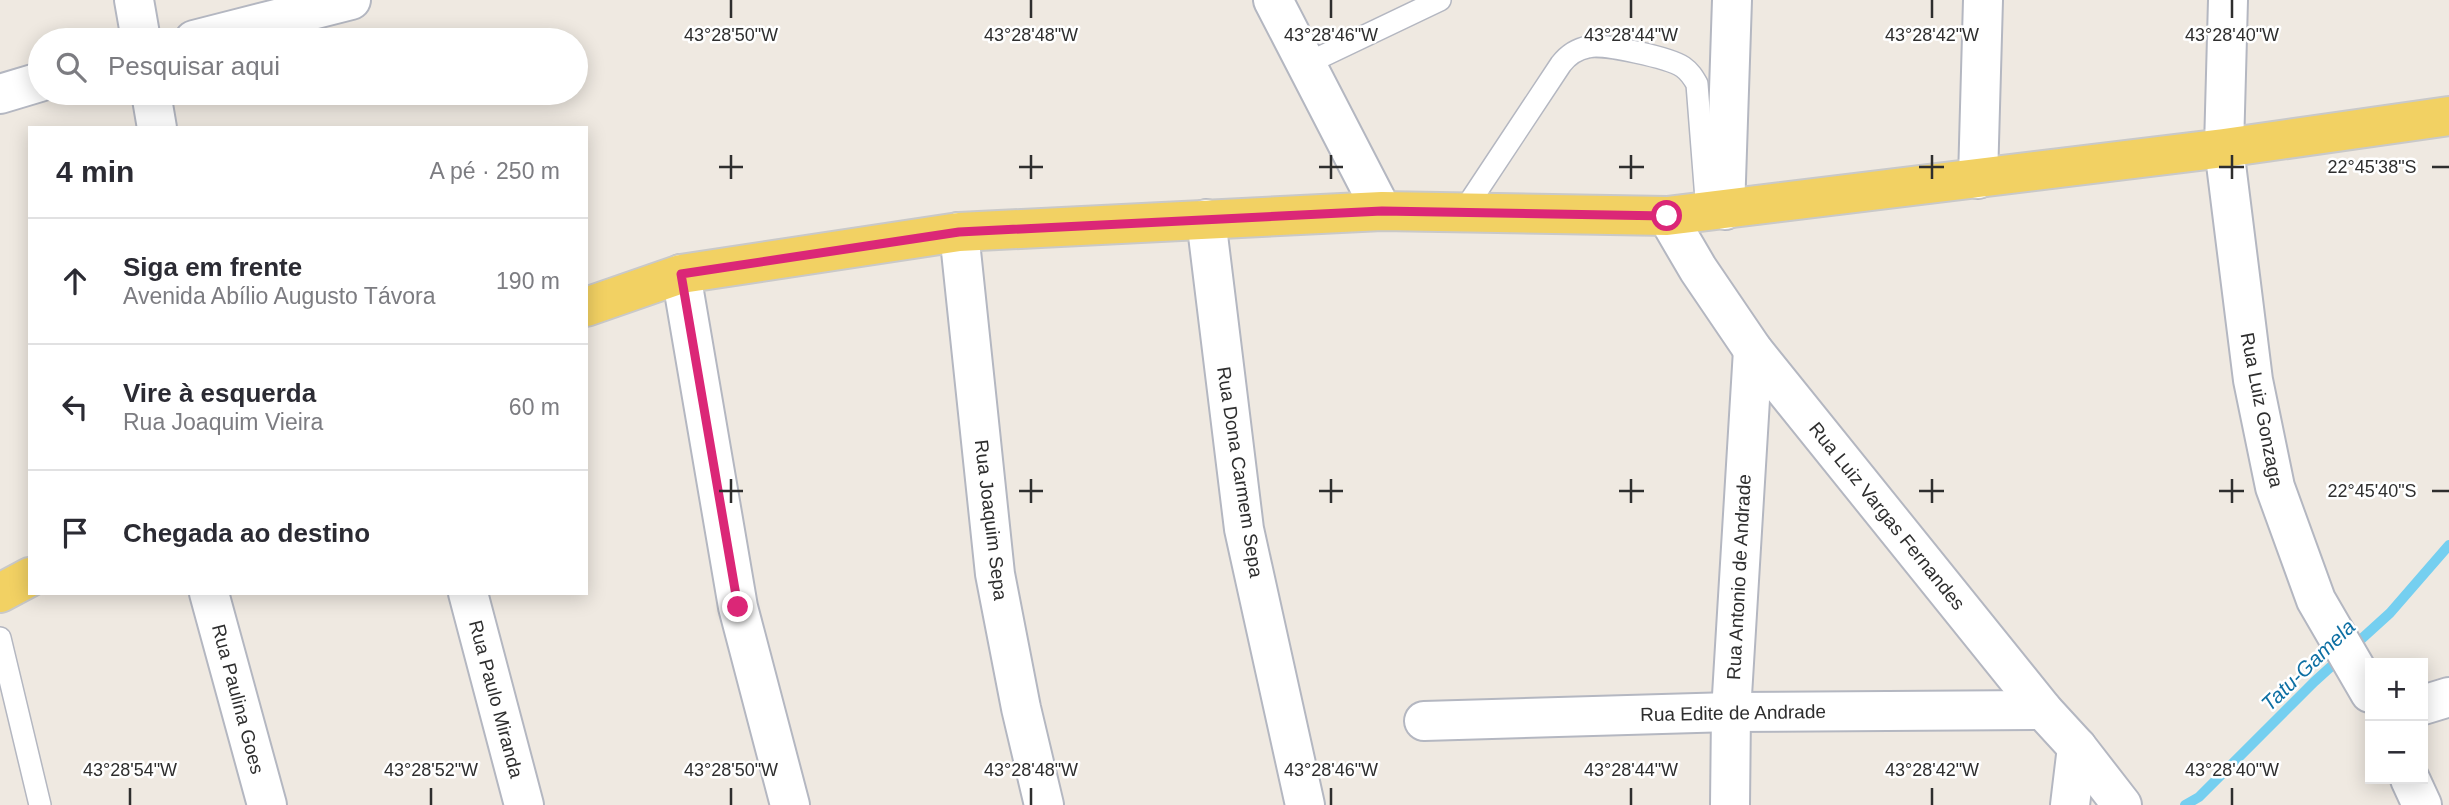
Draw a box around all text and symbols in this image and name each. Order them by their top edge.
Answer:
text: 43°28'50"W [684,25,778,45]
text: 43°28'48"W [984,25,1078,45]
text: 43°28'46"W [1284,25,1378,45]
text: 43°28'44"W [1584,25,1678,45]
text: 43°28'42"W [1885,25,1979,45]
text: 43°28'40"W [2185,25,2279,45]
search box [28,28,588,105]
icon: search [52,48,90,86]
text: Pesquisar aqui [108,51,280,81]
text: 4 min [56,155,134,188]
text: 22°45'38"S [2327,157,2417,177]
text: A pé · 250 m [430,158,560,184]
route start [1651,200,1682,231]
text: Siga em frente [123,252,302,282]
icon: ahead [56,262,94,300]
text: 190 m [496,268,560,294]
text: Avenida Abílio Augusto Távora [123,283,435,309]
street label: Rua Luiz Gonzaga [2237,331,2287,490]
street label: Rua Dona Carmem Sepa [1213,365,1267,579]
text: Vire à esquerda [123,378,316,408]
icon: left [56,388,94,426]
text: 60 m [509,394,560,420]
text: Rua Joaquim Vieira [123,409,323,435]
street label: Rua Luiz Vargas Fernandes [1805,418,1969,614]
street label: Rua Joaquim Sepa [971,439,1011,602]
street label: Rua Antonio de Andrade [1723,474,1755,680]
text: 22°45'40"S [2327,481,2417,501]
icon: arrive [56,514,94,552]
text: Chegada ao destino [123,518,370,548]
route end [722,591,753,622]
water label: Tatu-Gamela [2257,615,2359,715]
street label: Rua Paulo Miranda [465,618,527,781]
street label: Rua Paulina Goes [208,622,268,776]
map controls [2365,658,2428,784]
button: + [2365,658,2428,721]
street label: Rua Edite de Andrade [1640,701,1826,725]
button: − [2365,721,2428,784]
text: 43°28'54"W [83,760,177,780]
text: 43°28'52"W [384,760,478,780]
text: 43°28'50"W [684,760,778,780]
text: 43°28'48"W [984,760,1078,780]
text: 43°28'46"W [1284,760,1378,780]
text: 43°28'44"W [1584,760,1678,780]
text: 43°28'42"W [1885,760,1979,780]
text: 43°28'40"W [2185,760,2279,780]

